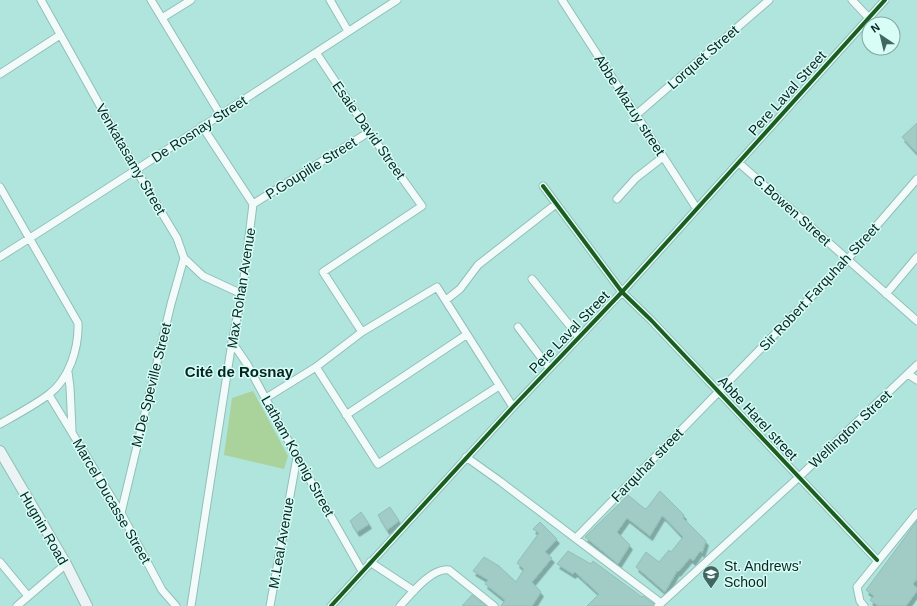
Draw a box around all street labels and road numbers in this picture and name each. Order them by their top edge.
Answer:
street label: Lorquet Street [664,22,742,92]
street label: Pere Laval Street [745,47,829,139]
street label: Abbe Mazuy street [592,52,669,158]
street label: Esaie David Street [329,78,409,182]
street label: De Rosnay Street [148,92,250,166]
street label: Venkatasamy Street [93,101,169,217]
street label: P.Goupille Street [263,134,359,202]
street label: G.Bowen Street [750,171,834,249]
street label: Sir Robert Farquhah Street [756,220,882,354]
street label: Max Rohan Avenue [224,226,258,349]
street label: Pere Laval Street [526,287,612,376]
street label: M.De Speville Street [128,321,174,449]
street label: Abbe Harel street [715,373,801,463]
street label: Wellington Street [806,387,894,471]
street label: Latham Koenig Street [258,393,338,519]
street label: Farquhar street [608,425,686,505]
street label: Marcel Ducasse Street [70,436,154,566]
street label: Hugnin Road [17,489,71,567]
street label: M.Leal Avenue [265,496,297,590]

